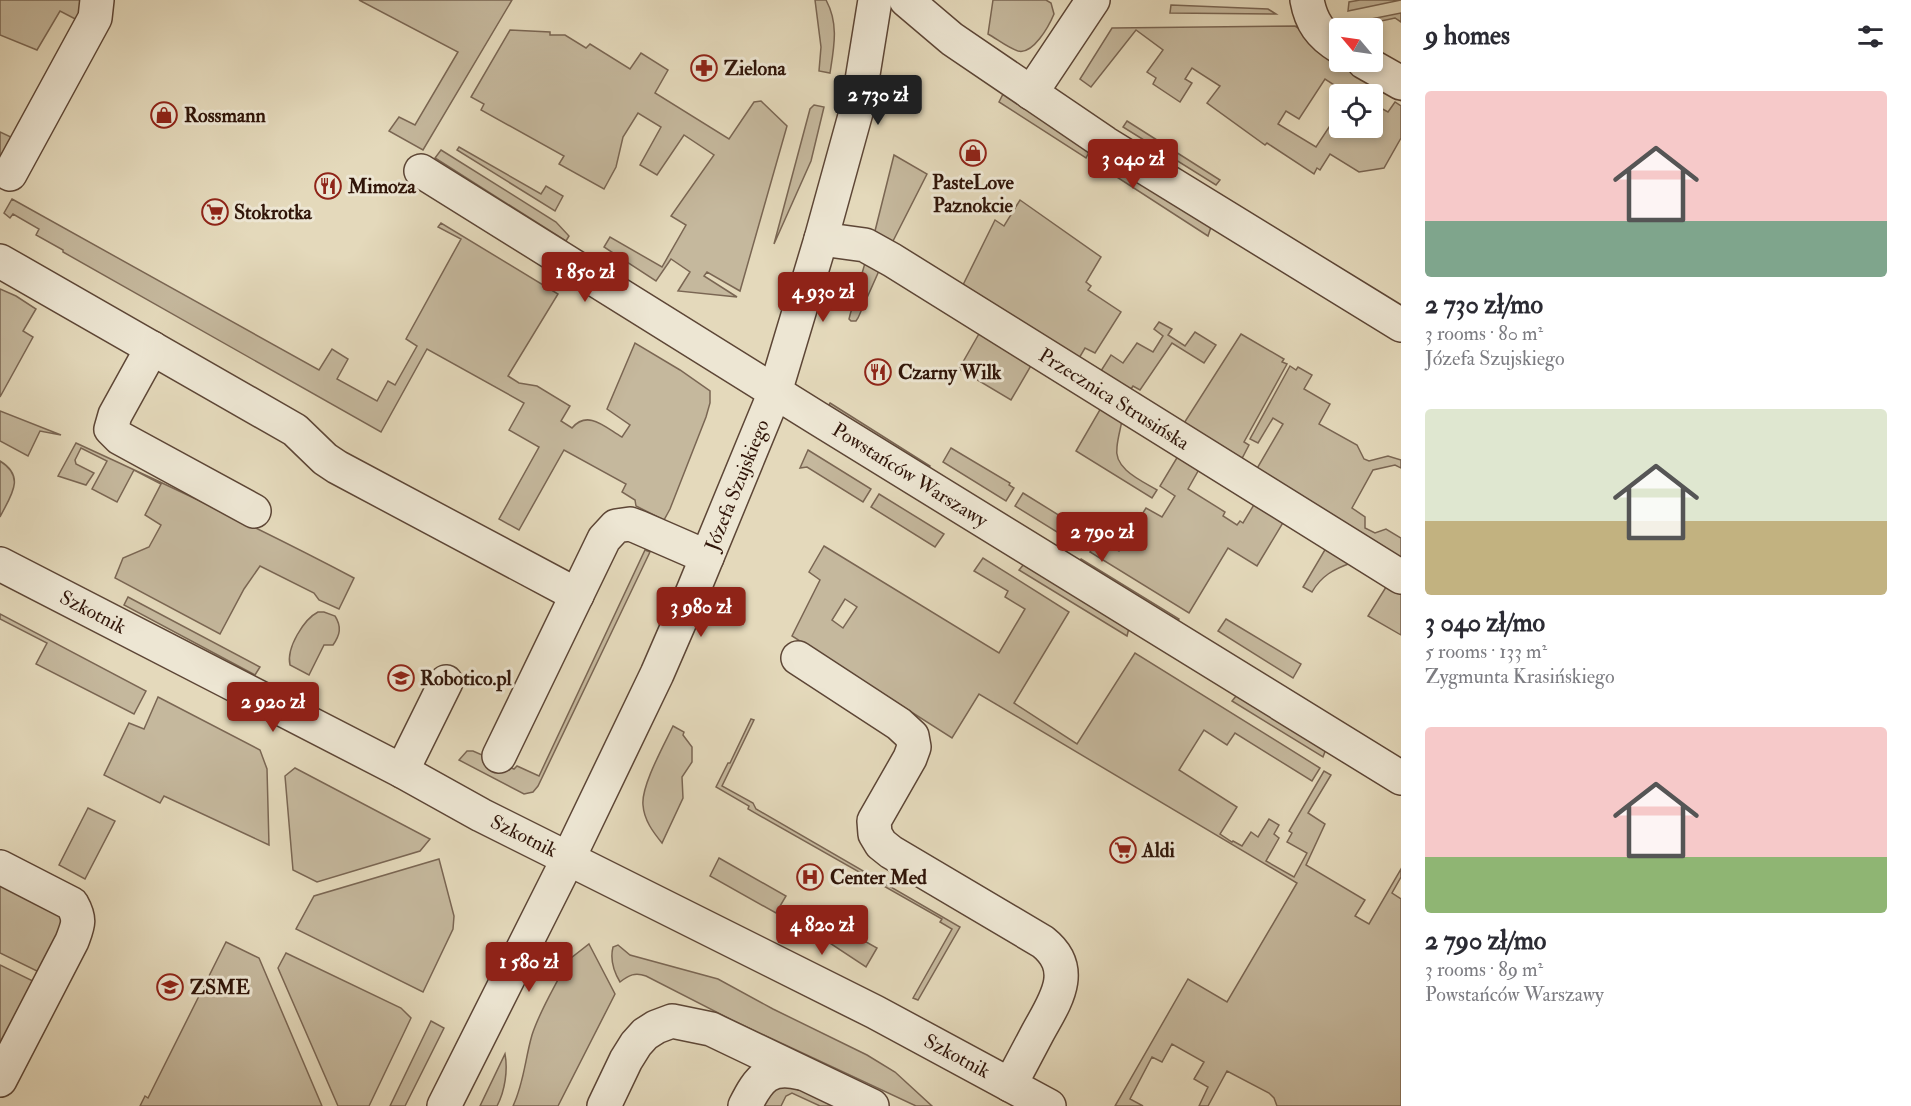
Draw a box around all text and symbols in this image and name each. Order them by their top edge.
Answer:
north arrow [1329,18,1383,72]
map controls [1329,18,1383,138]
text: 9 homes [1425,20,1510,52]
icon: filters [1854,20,1887,53]
pharmacy icon: Zielona [689,53,719,83]
place label: Zielona [724,56,787,81]
pin: 2 730 zł [816,75,940,126]
text: 2 730 zł [848,82,908,107]
button: locate [1329,84,1383,138]
shop icon: Rossmann [149,100,179,130]
place label: Rossmann [184,103,267,128]
icon: home [1602,130,1710,238]
shop icon: PasteLove Paznokcie [958,138,988,168]
pin: 3 040 zł [1071,139,1195,190]
text: 3 040 zł [1102,146,1164,171]
place label: PasteLove Paznokcie [932,170,1015,218]
restaurant icon: Mimoza [313,171,343,201]
place label: Mimoza [347,174,416,199]
supermarket icon: Stokrotka [200,197,230,227]
place label: Stokrotka [234,200,313,225]
pin: 1 850 zł [523,252,647,303]
text: 1 850 zł [556,259,614,284]
pin: 4 930 zł [761,272,885,323]
text: 4 930 zł [792,279,854,304]
text: 2 730 zł/mo [1425,289,1543,321]
text: 3 rooms · 80 m² [1425,321,1543,346]
street label: Przecznica Strusińska [1034,343,1195,456]
text: Józefa Szujskiego [1425,346,1565,371]
restaurant icon: Czarny Wilk [863,357,893,387]
place label: Czarny Wilk [898,360,1002,386]
street label: Józefa Szujskiego [699,416,775,555]
street label: Powstańców Warszawy [828,417,993,534]
icon: home [1602,448,1710,556]
pin: 2 790 zł [1040,512,1164,563]
text: 2 790 zł [1070,519,1134,544]
street label: Szkotnik [56,585,131,640]
pin: 3 980 zł [639,587,763,638]
text: 3 980 zł [671,594,731,619]
text: 3 040 zł/mo [1425,607,1545,639]
text: 5 rooms · 133 m² [1425,639,1547,664]
school or university icon: Robotico.pl [386,663,416,693]
text: Zygmunta Krasińskiego [1425,664,1615,689]
place label: Robotico.pl [420,666,512,692]
pin: 2 920 zł [211,682,335,733]
text: 2 920 zł [241,689,305,714]
icon: home [1602,766,1710,874]
street label: Szkotnik [486,809,562,863]
supermarket icon: Aldi [1108,835,1138,865]
place label: Aldi [1141,838,1176,863]
hospital icon: Center Med [795,862,825,892]
place label: Center Med [830,865,927,890]
pin: 4 820 zł [760,905,884,956]
text: 4 820 zł [790,912,854,937]
text: 2 790 zł/mo [1425,925,1546,957]
pin: 1 580 zł [467,942,591,993]
text: 1 580 zł [500,949,558,974]
text: 3 rooms · 89 m² [1425,957,1543,982]
school or university icon: ZSME [155,972,185,1002]
place label: ZSME [190,975,250,1000]
text: Powstańców Warszawy [1425,982,1604,1007]
street label: Szkotnik [920,1028,995,1084]

